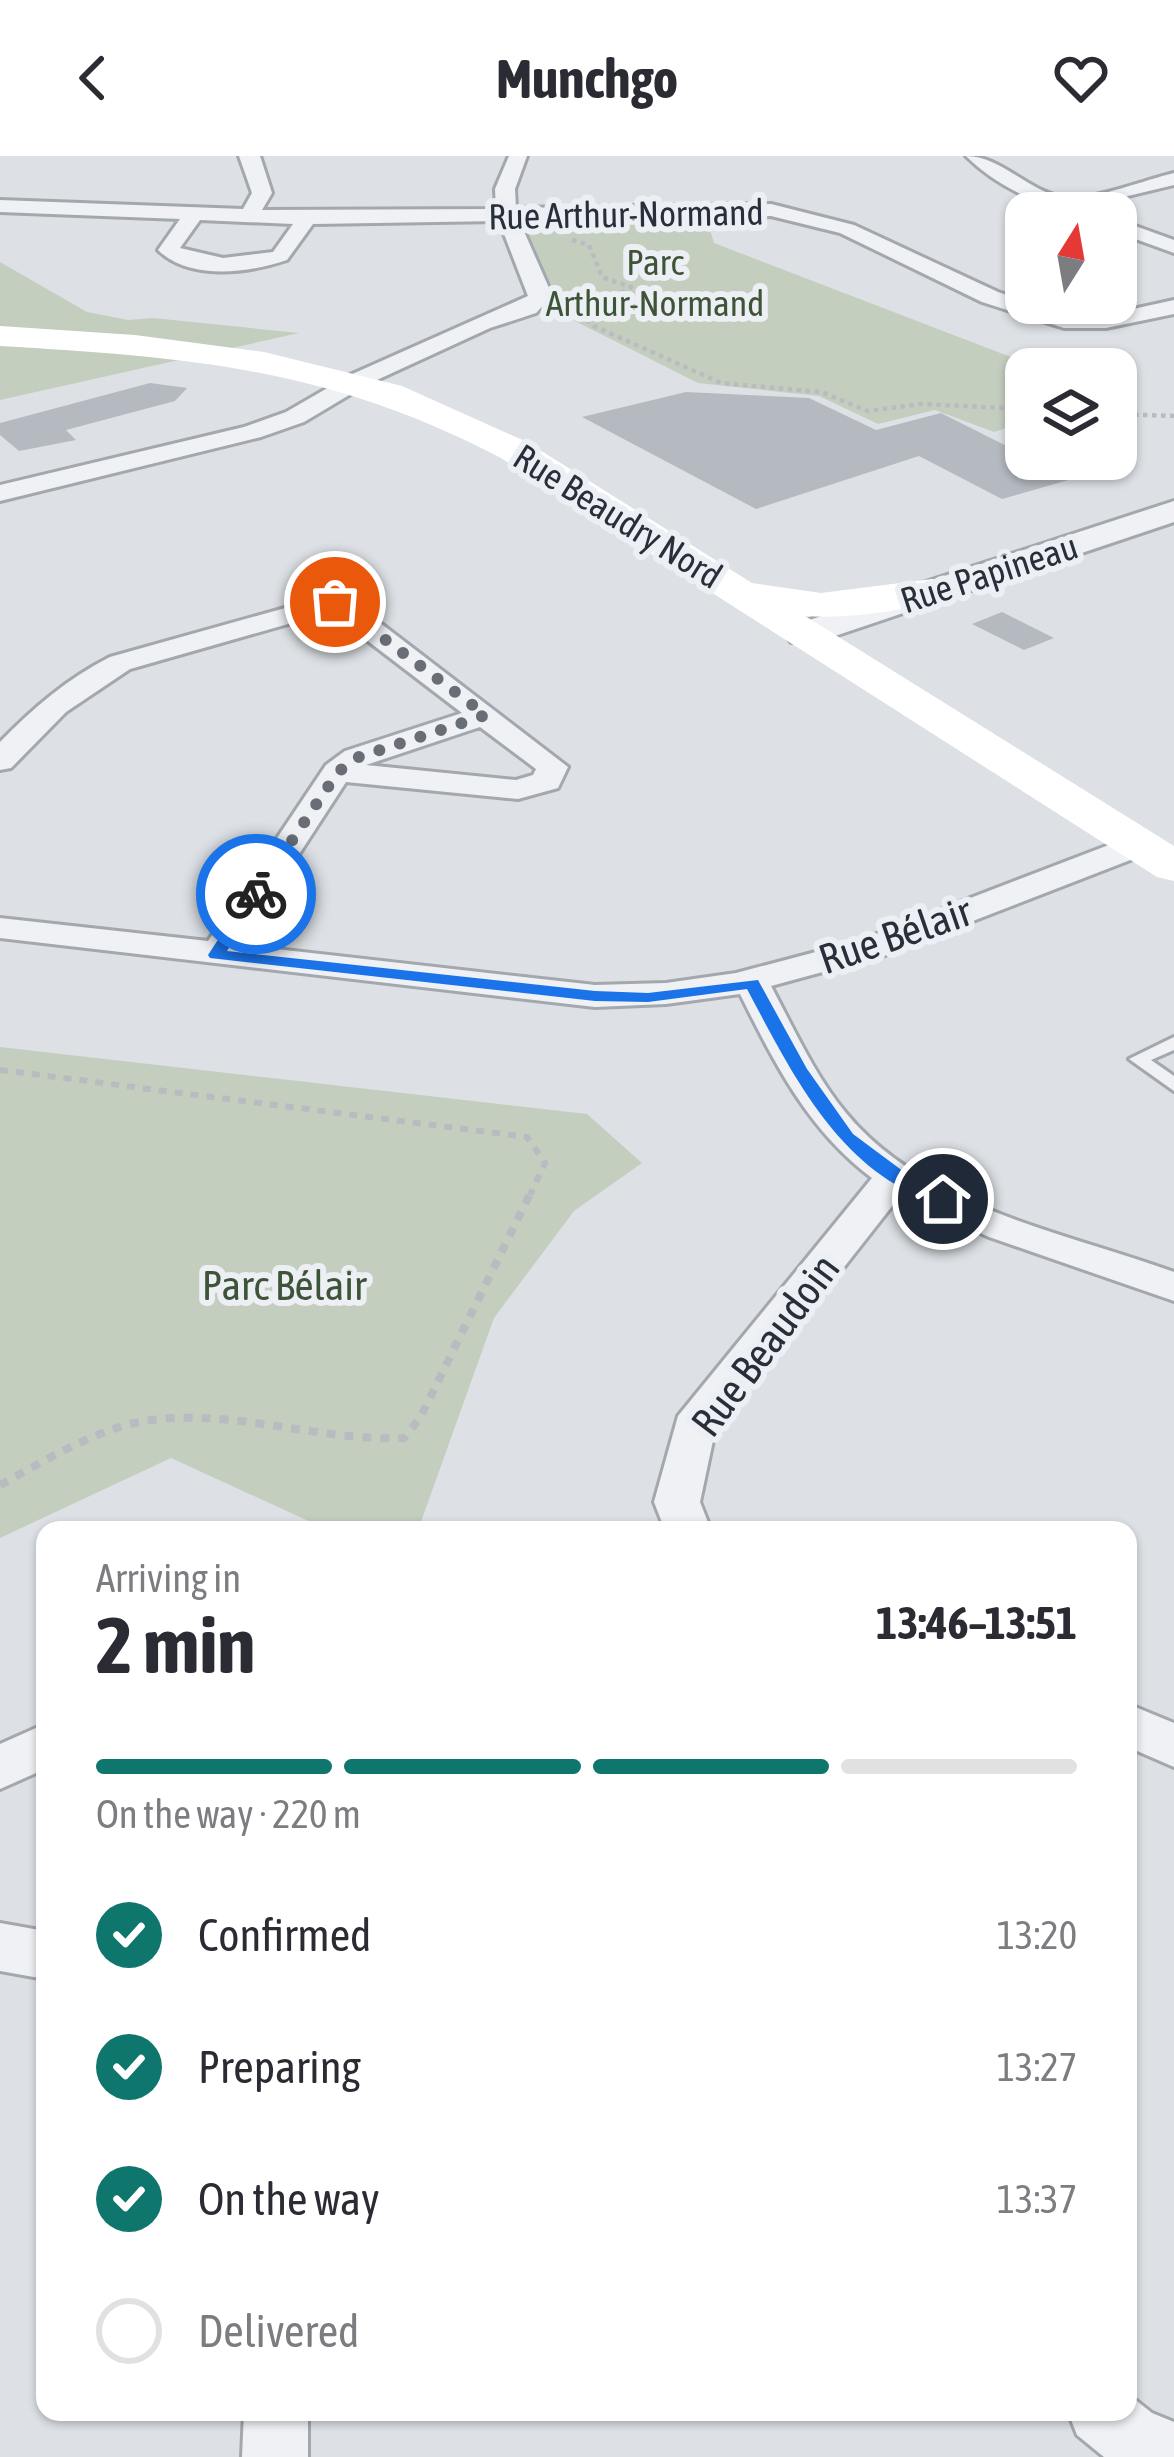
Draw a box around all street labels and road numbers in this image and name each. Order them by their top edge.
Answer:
street label: Rue Arthur-Normand [488,191,764,237]
street label: Rue Beaudry Nord [506,435,730,597]
street label: Rue Papineau [895,525,1083,621]
street label: Rue Bélair [813,886,978,983]
street label: Rue Beaudoin [681,1245,849,1445]

